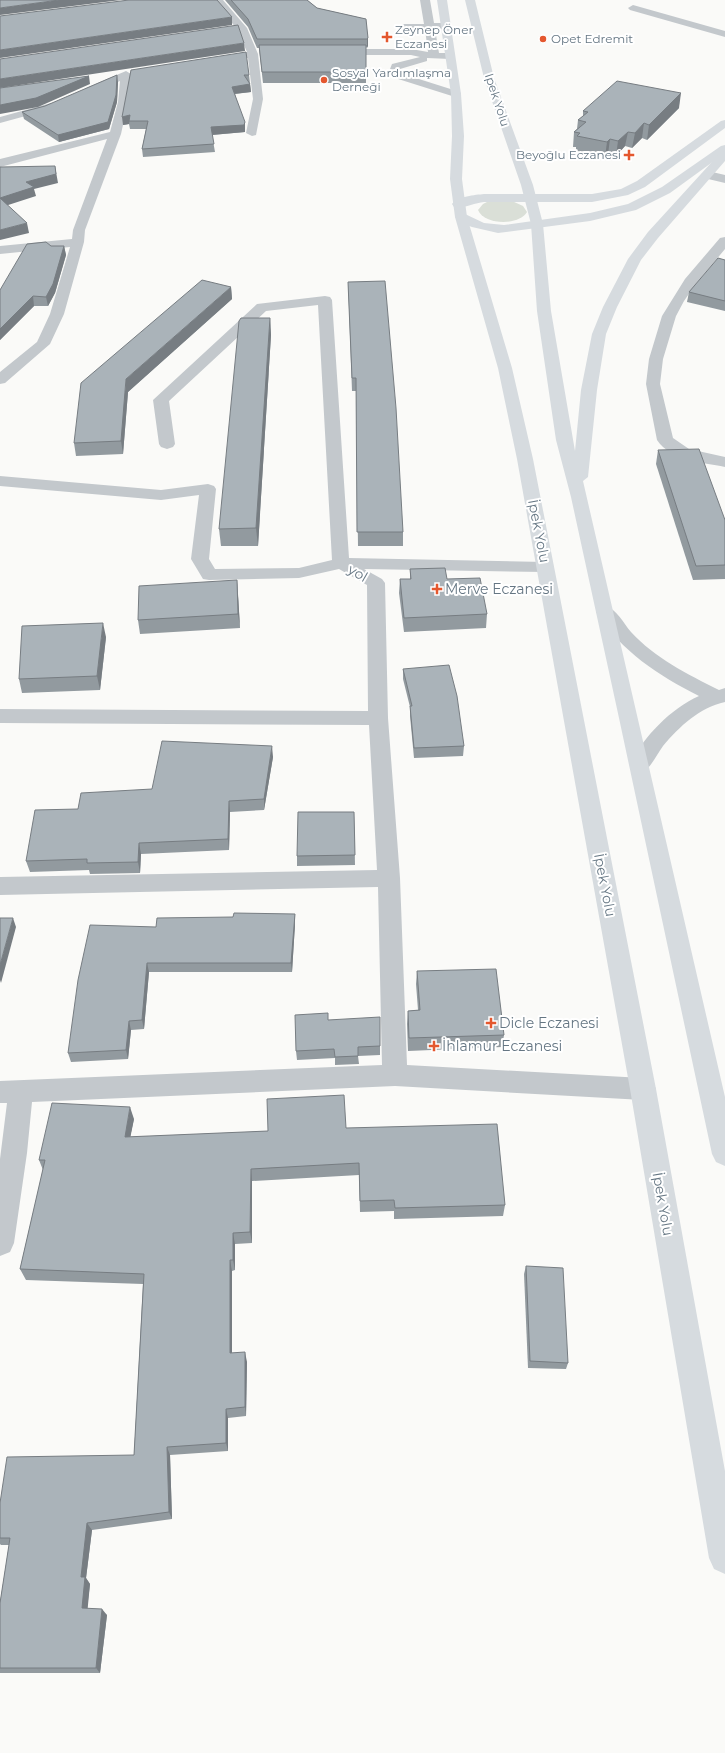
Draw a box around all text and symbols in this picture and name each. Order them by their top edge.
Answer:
place label: Zeynep Öner Eczanesi [395,22,473,51]
place label: Opet Edremit [551,31,633,46]
marker: Zeynep Öner Eczanesi [382,32,392,42]
marker: Opet Edremit [538,34,548,44]
place label: Sosyal Yardımlaşma Derneği [332,65,451,94]
street label: Ipek Yolu [482,71,513,128]
marker: Sosyal Yardımlaşma Derneği [319,75,329,85]
place label: Beyoğlu Eczanesi [516,147,621,162]
marker: Beyoğlu Eczanesi [624,150,634,160]
street label: İpek Yolu [524,498,554,564]
street label: yol [344,560,371,586]
place label: Merve Eczanesi [445,580,553,598]
marker: Merve Eczanesi [432,584,442,594]
street label: İpek Yolu [590,852,620,918]
place label: Dicle Eczanesi [499,1014,599,1032]
marker: Dicle Eczanesi [486,1018,496,1028]
place label: İhlamur Eczanesi [442,1037,562,1055]
marker: İhlamur Eczanesi [429,1041,439,1051]
street label: İpek Yolu [649,1171,677,1237]

